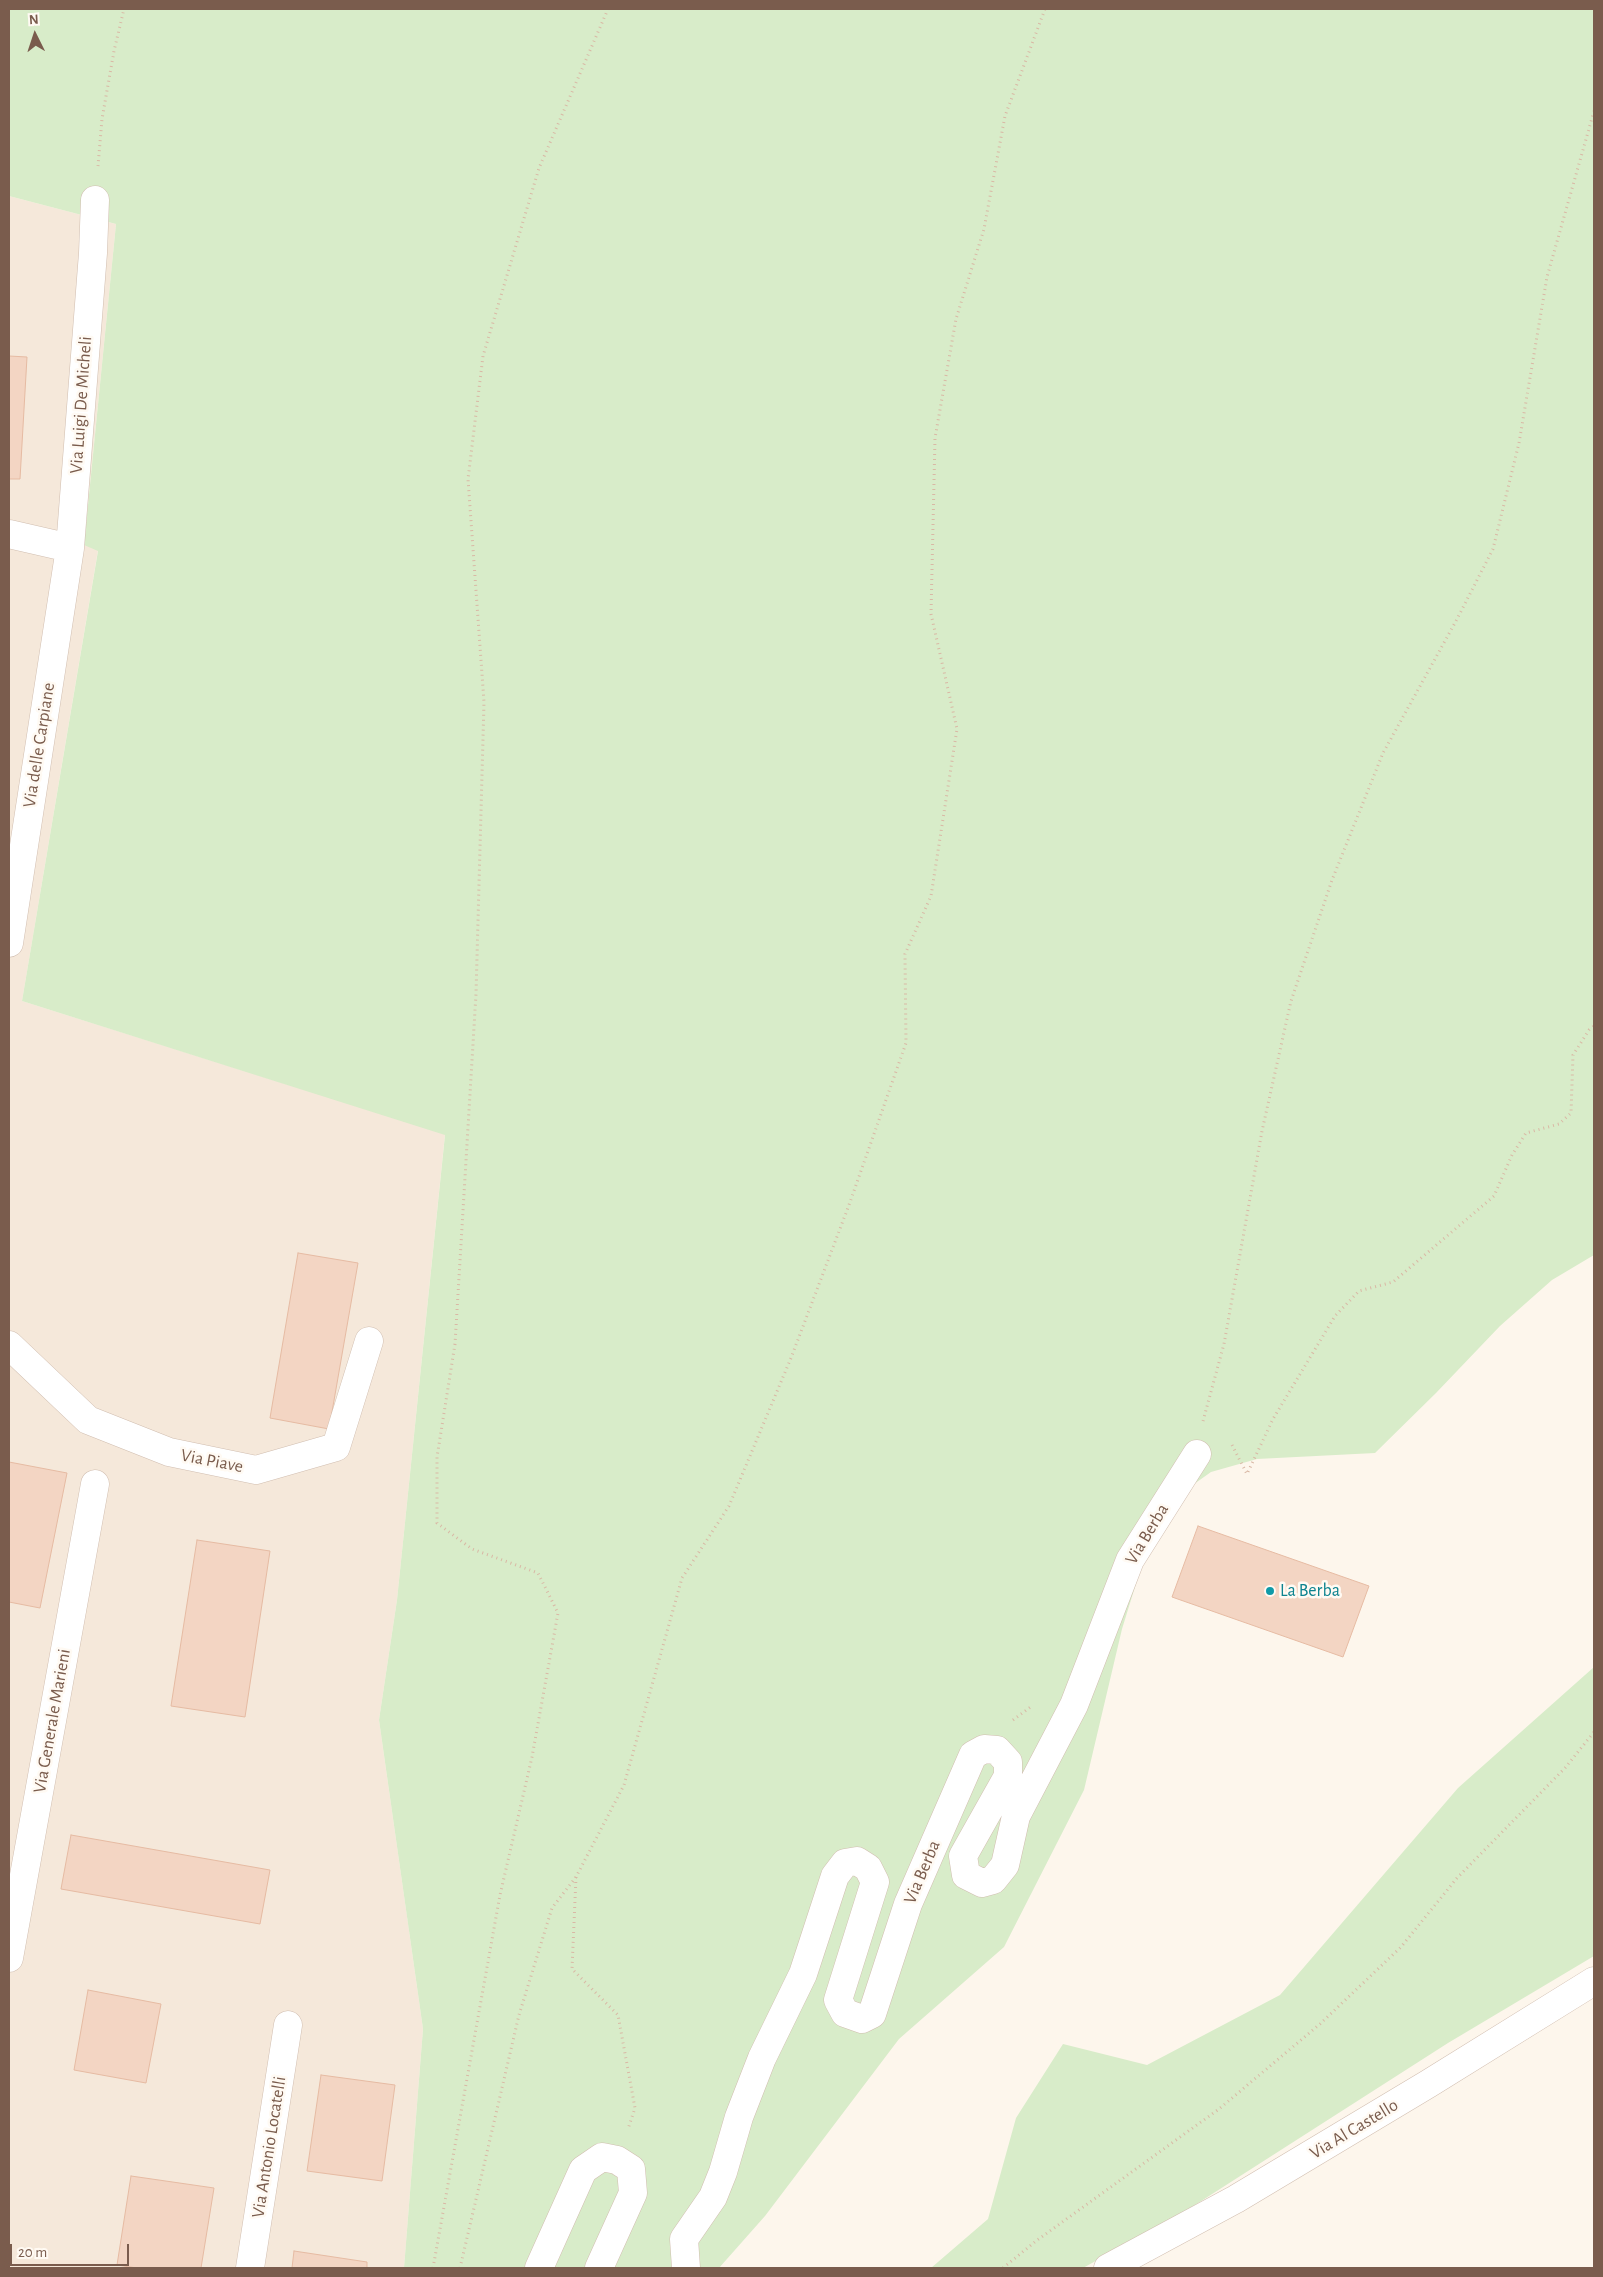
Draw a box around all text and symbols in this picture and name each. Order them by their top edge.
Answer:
north arrow [10,10,60,60]
text: N [29,13,39,27]
street label: Via Luigi De Micheli [65,336,97,474]
street label: Via delle Carpiane [18,681,60,809]
street label: Via Piave [179,1444,245,1478]
street label: Via Berba [1120,1500,1174,1568]
place label: La Berba [1280,1580,1340,1602]
marker: La Berba [1264,1585,1276,1597]
street label: Via Generale Marieni [29,1647,75,1795]
street label: Via Berba [899,1837,945,1907]
street label: Via Antonio Locatelli [247,2075,291,2219]
street label: Via Al Castello [1306,2094,1402,2164]
scale bar [12,2234,131,2266]
text: 20 m [18,2245,47,2260]

